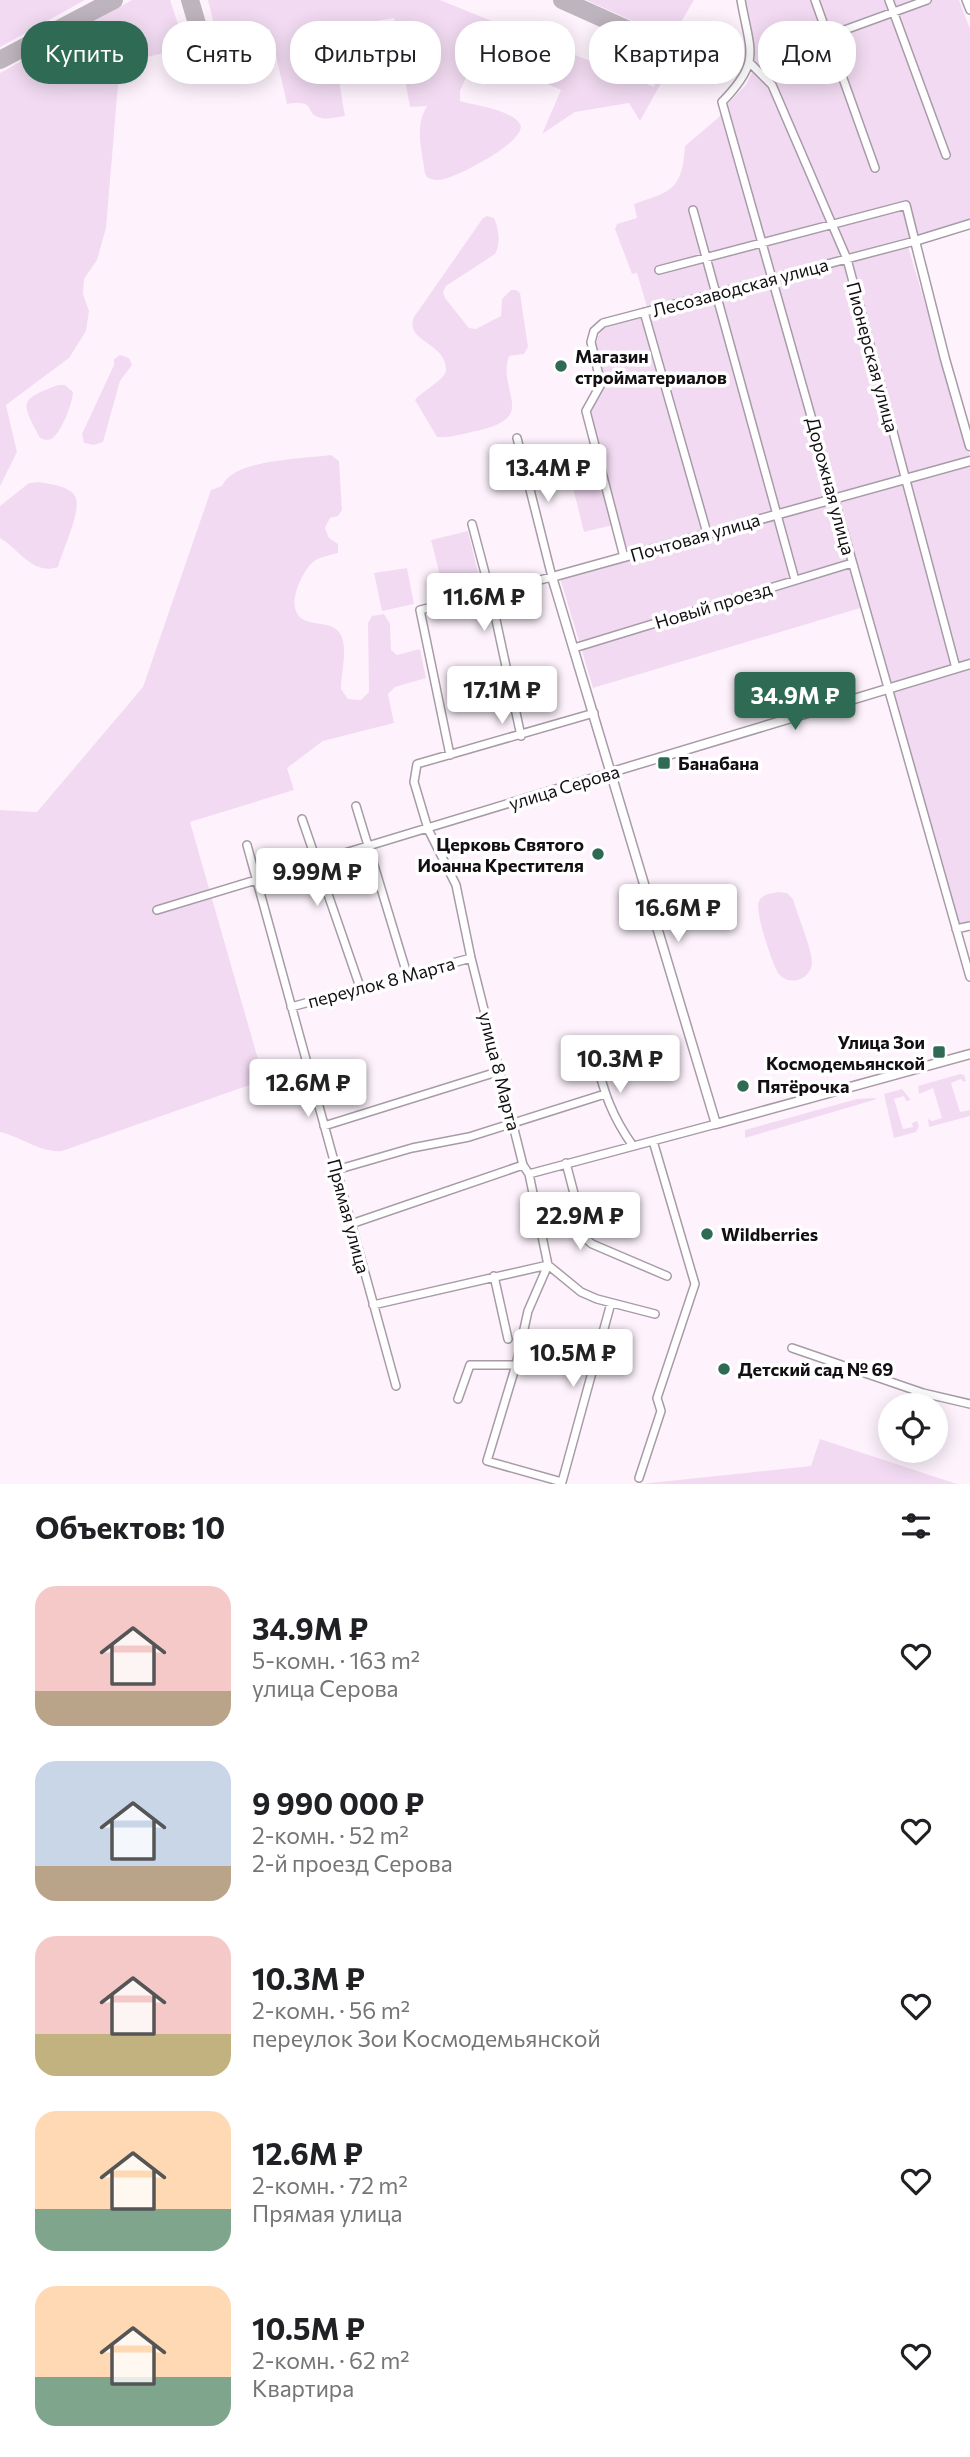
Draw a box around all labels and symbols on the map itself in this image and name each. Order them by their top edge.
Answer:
street label: Лесозаводская улица [650,253,830,321]
street label: Пионерская улица [842,279,904,435]
place label: Магазин стройматериалов [575,345,727,388]
marker: Магазин стройматериалов [553,358,569,374]
street label: Дорожная улица [802,415,860,557]
pin: 13.4M ₽ [483,444,613,504]
street label: Почтовая улица [628,508,762,566]
pin: 11.6M ₽ [419,574,549,633]
street label: Новый проезд [652,577,774,633]
pin: 17.1M ₽ [437,666,567,726]
pin: 34.9M ₽ [730,672,860,732]
place label: Банабана [678,752,759,774]
marker: Банабана [656,755,672,771]
street label: улица Серова [506,760,622,814]
place label: Церковь Святого Иоанна Крестителя [417,833,584,876]
marker: Церковь Святого Иоанна Крестителя [590,846,606,862]
pin: 9.99M ₽ [252,848,382,908]
pin: 16.6M ₽ [613,884,743,944]
street label: переулок 8 Марта [305,952,457,1012]
street label: улица 8 Марта [475,1009,525,1133]
place label: Улица Зои Космодемьянской [766,1031,925,1074]
pin: 10.3M ₽ [555,1036,685,1095]
marker: Улица Зои Космодемьянской [931,1044,947,1060]
pin: 12.6M ₽ [243,1060,373,1119]
place label: Пятёрочка [757,1075,849,1097]
marker: Пятёрочка [735,1078,751,1094]
street label: Прямая улица [323,1156,375,1276]
pin: 22.9M ₽ [515,1192,645,1252]
place label: Wildberries [721,1223,818,1245]
marker: Wildberries [699,1226,715,1242]
pin: 10.5M ₽ [508,1330,638,1389]
place label: Детский сад № 69 [738,1358,893,1380]
marker: Детский сад № 69 [716,1361,732,1377]

